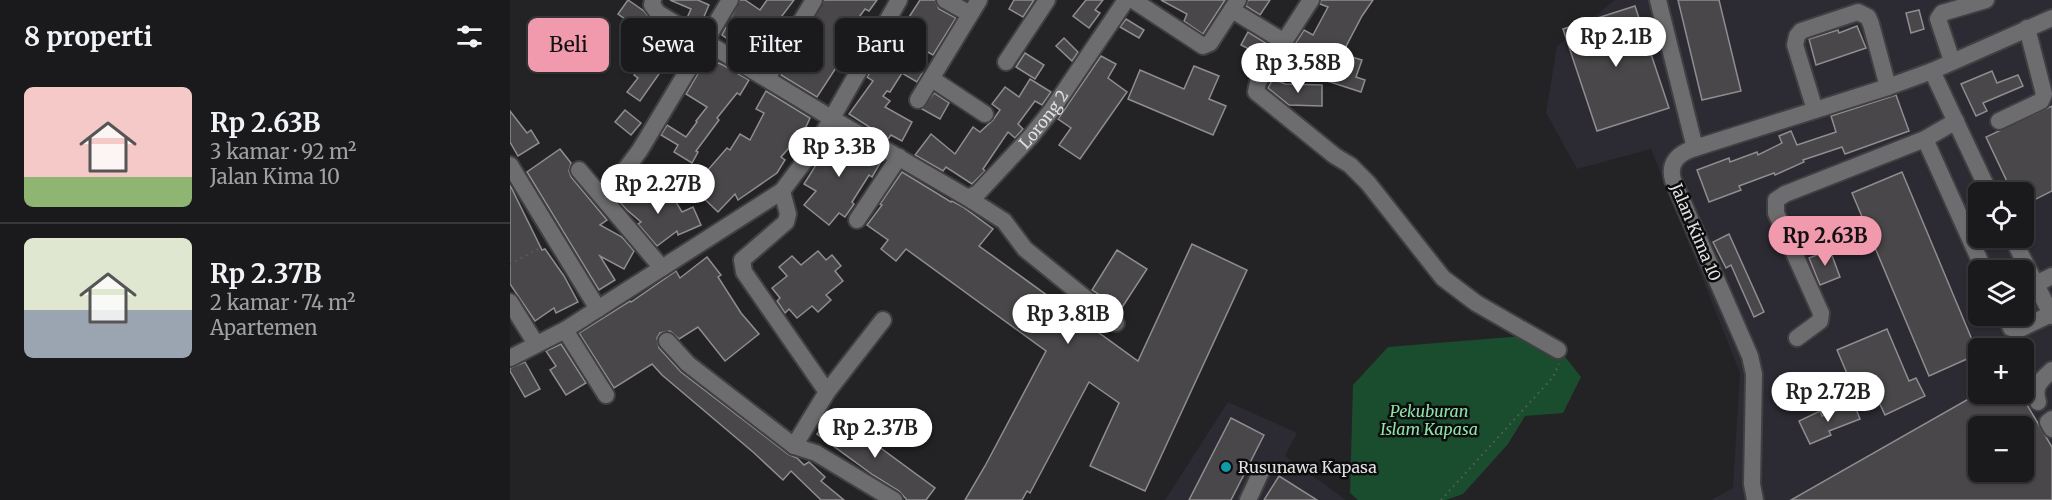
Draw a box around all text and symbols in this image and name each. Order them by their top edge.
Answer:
pin: Rp 2.1B [1561,17,1671,68]
chip: Beli [528,18,609,72]
chip: Sewa [621,18,716,72]
chip: Filter [728,18,823,72]
chip: Baru [835,18,926,72]
text: 8 properti [24,20,152,53]
icon: filters [453,20,486,53]
text: Rp 2.1B [1580,24,1652,49]
pin: Rp 3.58B [1236,43,1360,94]
text: Rp 3.58B [1255,50,1341,75]
street label: Lorong 2 [1015,86,1072,153]
text: Rp 2.63B [210,106,320,139]
icon: home [72,111,144,183]
pin: Rp 3.3B [784,127,894,178]
text: Rp 3.3B [802,134,876,159]
text: 3 kamar · 92 m² [210,139,356,164]
text: Jalan Kima 10 [210,164,340,189]
pin: Rp 2.27B [596,164,720,215]
text: Rp 2.27B [615,171,701,196]
street label: Jalan Kima 10 [1666,179,1725,284]
map controls [1968,182,2034,482]
button: locate [1968,182,2034,248]
pin: Rp 2.63B [1763,216,1887,267]
text: Rp 2.63B [1783,223,1867,248]
text: Rp 2.37B [210,257,321,290]
button: layers [1968,260,2034,326]
icon: home [72,262,144,334]
text: 2 kamar · 74 m² [210,290,356,315]
pin: Rp 3.81B [1006,294,1130,345]
text: Rp 3.81B [1026,301,1110,326]
text: Apartemen [210,315,317,340]
button: + [1968,338,2034,404]
pin: Rp 2.72B [1766,372,1890,423]
text: Rp 2.72B [1786,379,1870,404]
park label: Pekuburan Islam Kapasa [1380,401,1478,439]
pin: Rp 2.37B [813,408,937,459]
text: Rp 2.37B [832,415,918,440]
button: − [1968,416,2034,482]
place label: Rusunawa Kapasa [1238,457,1377,477]
marker: Rusunawa Kapasa [1219,460,1233,474]

